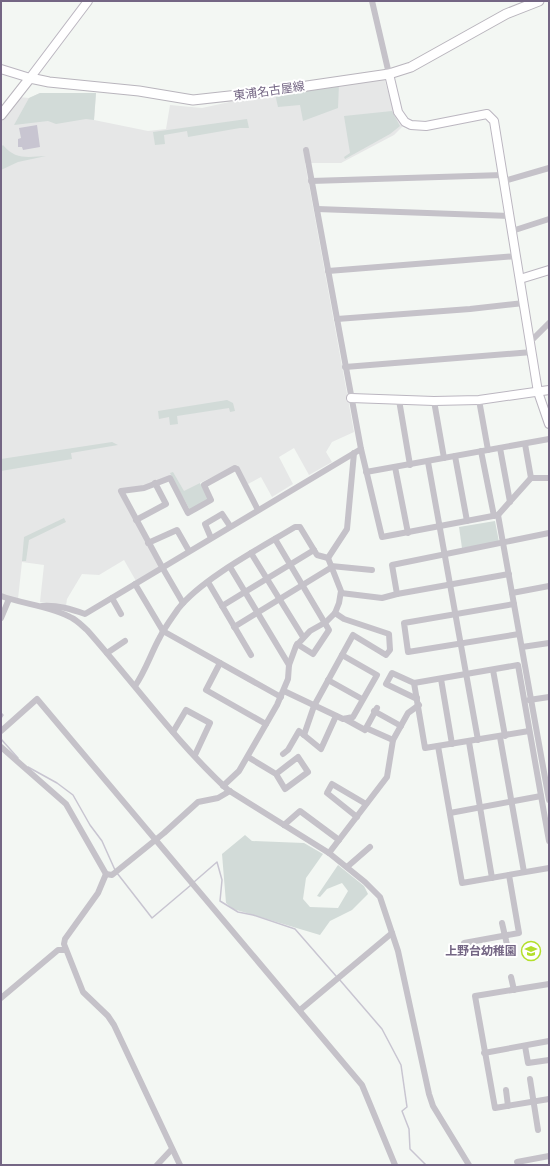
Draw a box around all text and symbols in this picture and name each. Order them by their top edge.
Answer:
street label: 東浦名古屋線 [232,78,306,104]
school or university icon: 上野台幼稚園 [520,940,542,962]
place label: 上野台幼稚園 [445,943,517,959]

